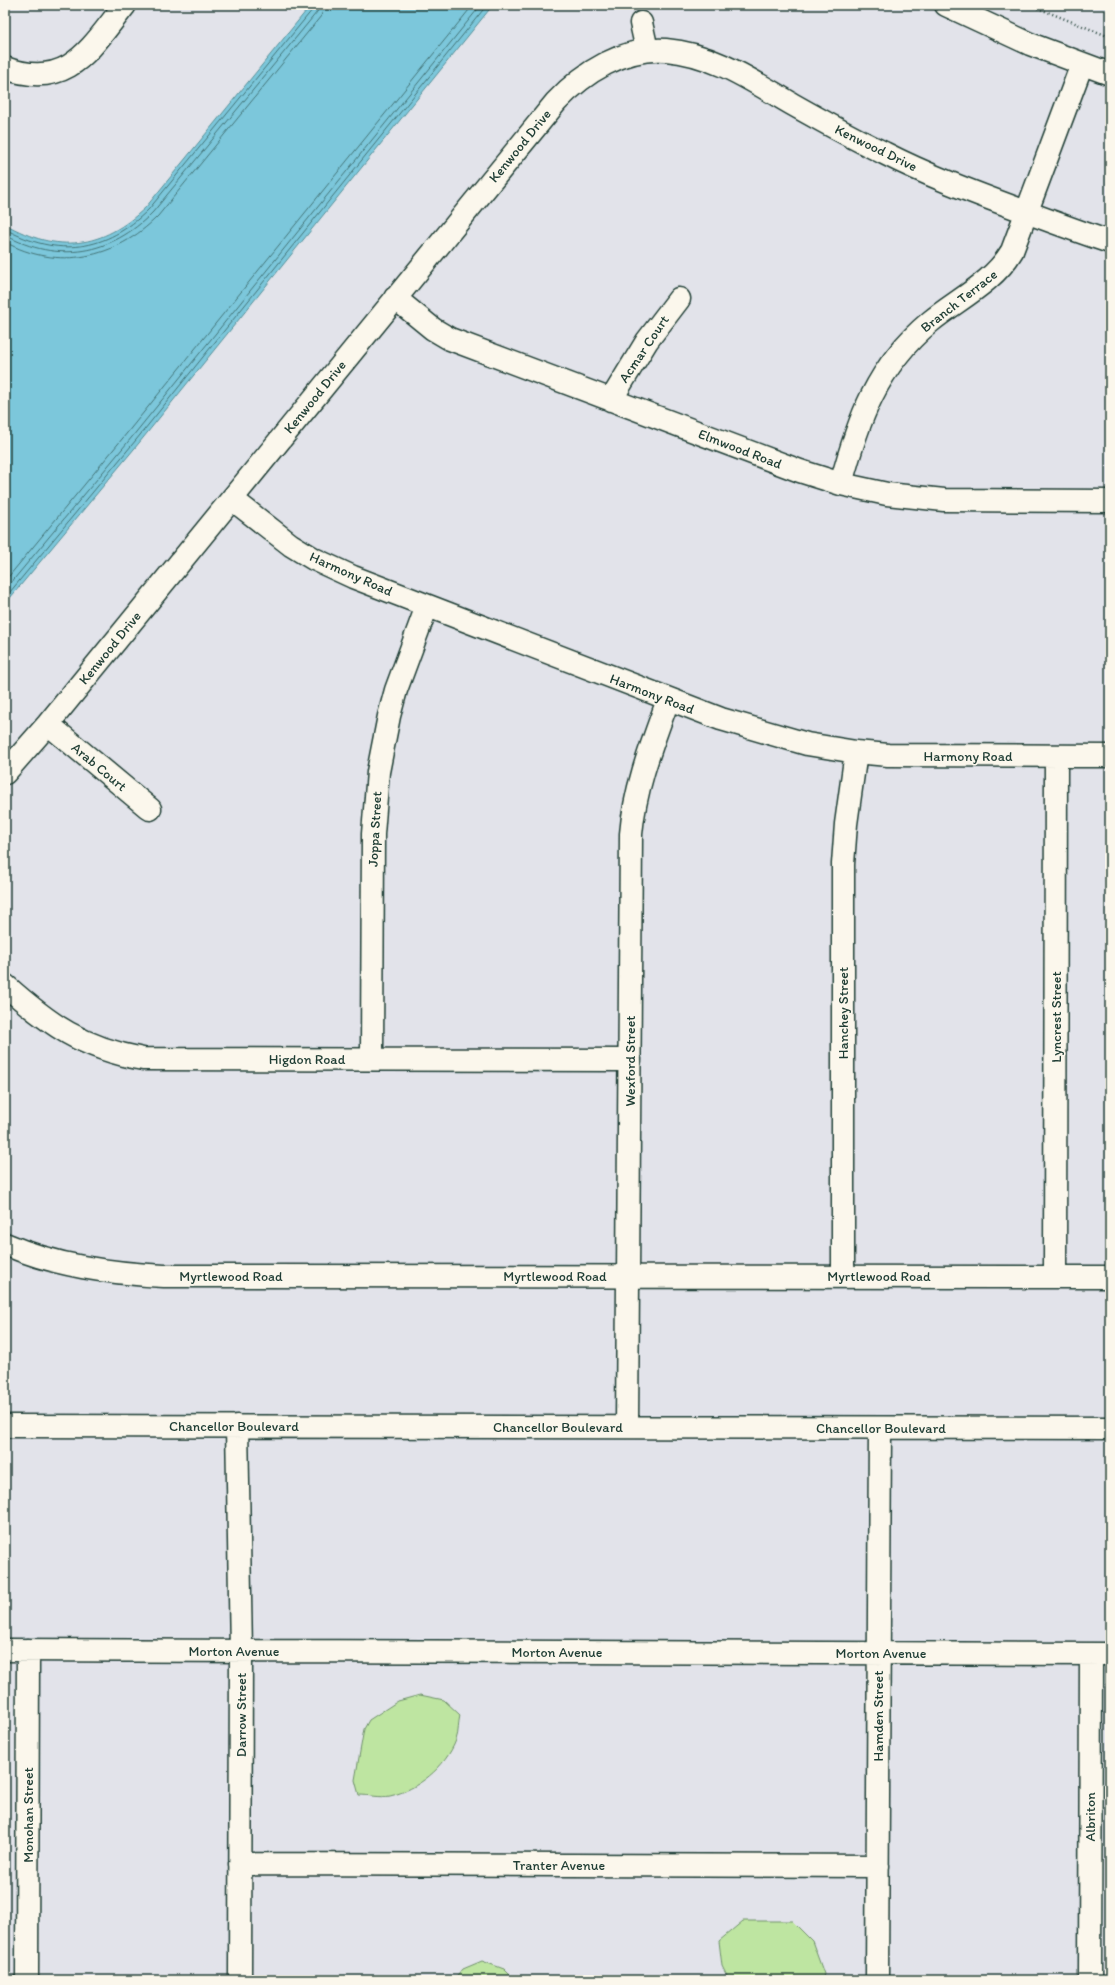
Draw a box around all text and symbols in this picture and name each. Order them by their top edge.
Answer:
street label: Kenwood Drive [485,106,555,186]
street label: Kenwood Drive [832,121,920,175]
street label: Branch Terrace [917,266,1001,336]
street label: Acmar Court [615,312,673,386]
street label: Kenwood Drive [280,357,350,437]
street label: Elmwood Road [696,425,785,473]
street label: Harmony Road [307,548,396,600]
street label: Kenwood Drive [75,608,145,688]
street label: Harmony Road [607,670,697,718]
street label: Arab Court [68,739,130,795]
street label: Harmony Road [924,748,1013,765]
street label: Joppa Street [365,791,385,867]
street label: Hanchey Street [835,967,852,1059]
street label: Lyncrest Street [1048,971,1065,1063]
street label: Wexford Street [622,1015,639,1107]
street label: Higdon Road [269,1051,346,1068]
street label: Myrtlewood Road [179,1268,283,1285]
street label: Myrtlewood Road [503,1268,607,1285]
street label: Myrtlewood Road [827,1268,931,1285]
street label: Chancellor Boulevard [169,1418,299,1435]
street label: Chancellor Boulevard [493,1419,623,1436]
street label: Chancellor Boulevard [816,1420,946,1437]
street label: Morton Avenue [188,1643,280,1660]
street label: Morton Avenue [511,1644,603,1661]
street label: Morton Avenue [835,1645,927,1662]
street label: Hamden Street [870,1670,887,1762]
street label: Darrow Street [233,1673,250,1757]
street label: Monohan Street [20,1767,37,1863]
street label: Albriton [1082,1792,1099,1842]
street label: Tranter Avenue [513,1857,605,1874]

